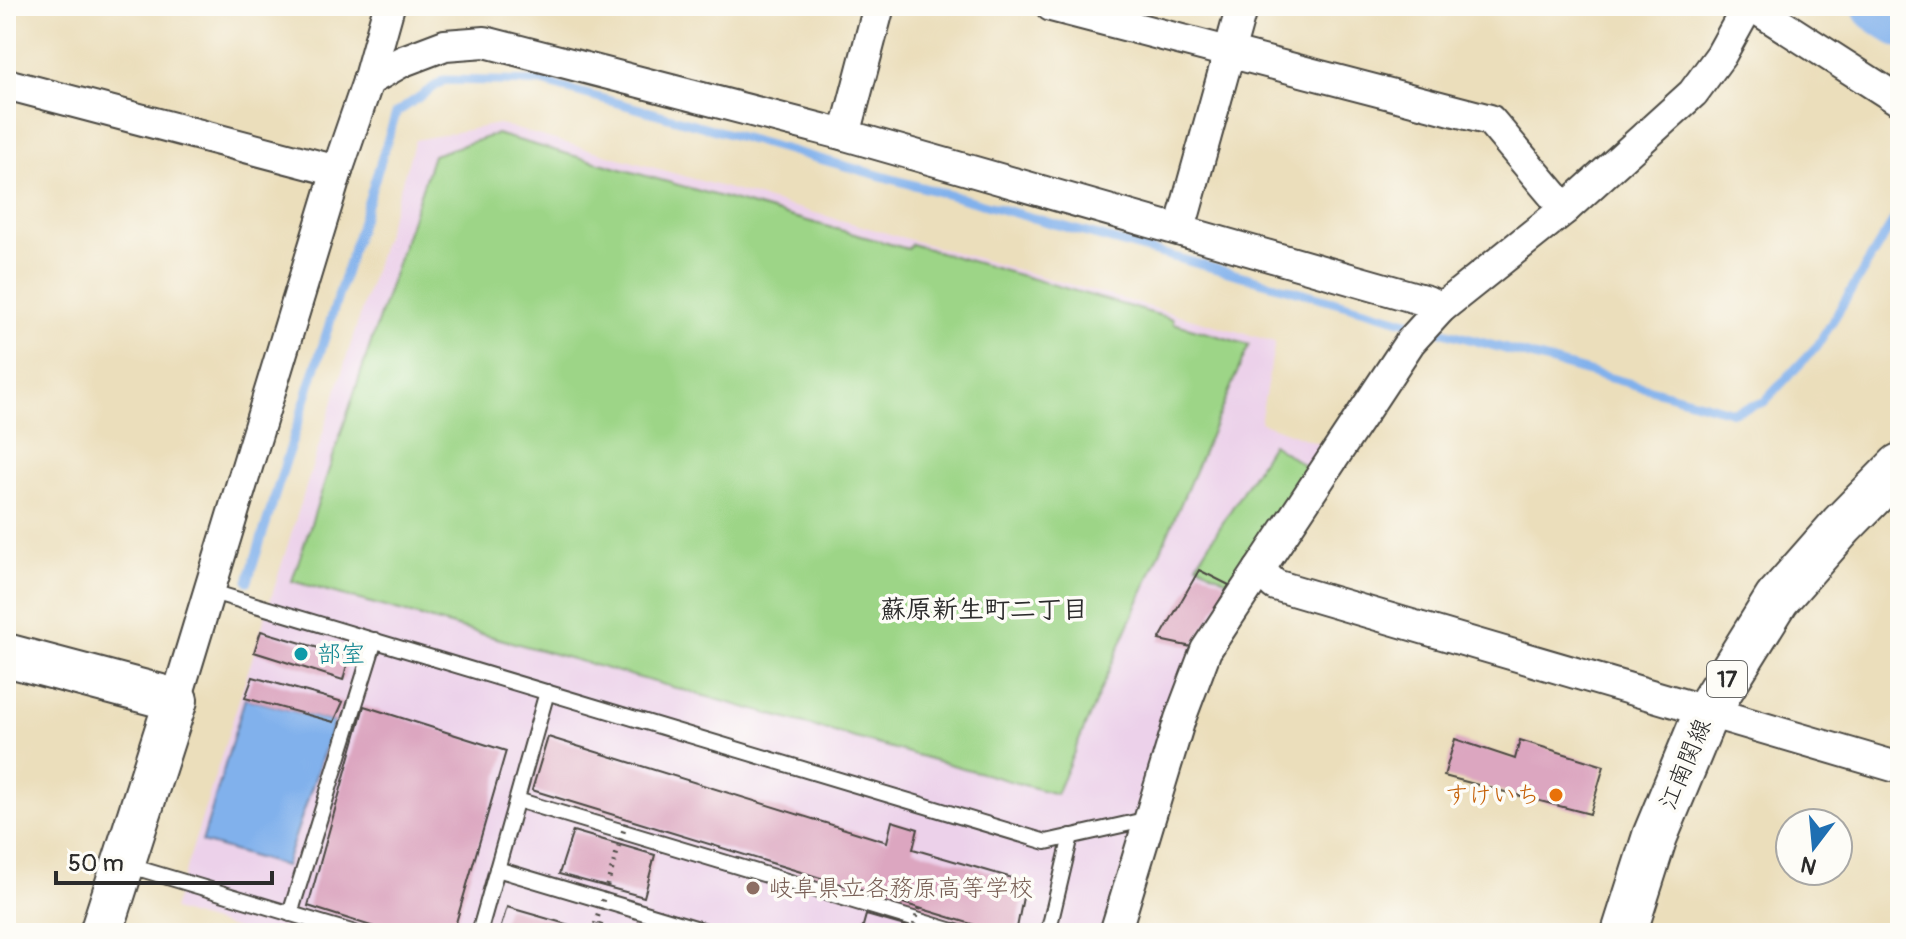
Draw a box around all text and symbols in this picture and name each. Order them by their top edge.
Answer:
district label: 蘇原新生町二丁目 [880,594,1088,626]
place label: 部室 [317,640,365,669]
marker: 部室 [292,645,310,663]
road number: 17 [1707,661,1747,697]
street label: 江南関線 [1653,714,1718,814]
place label: すけいち [1444,781,1540,810]
marker: すけいち [1547,786,1565,804]
north arrow [1774,807,1854,887]
scale bar [56,835,272,885]
text: 50 m [68,849,124,878]
text: N [1798,850,1820,881]
place label: 岐阜県立各務原高等学校 [769,874,1033,903]
marker: 岐阜県立各務原高等学校 [744,879,762,897]

